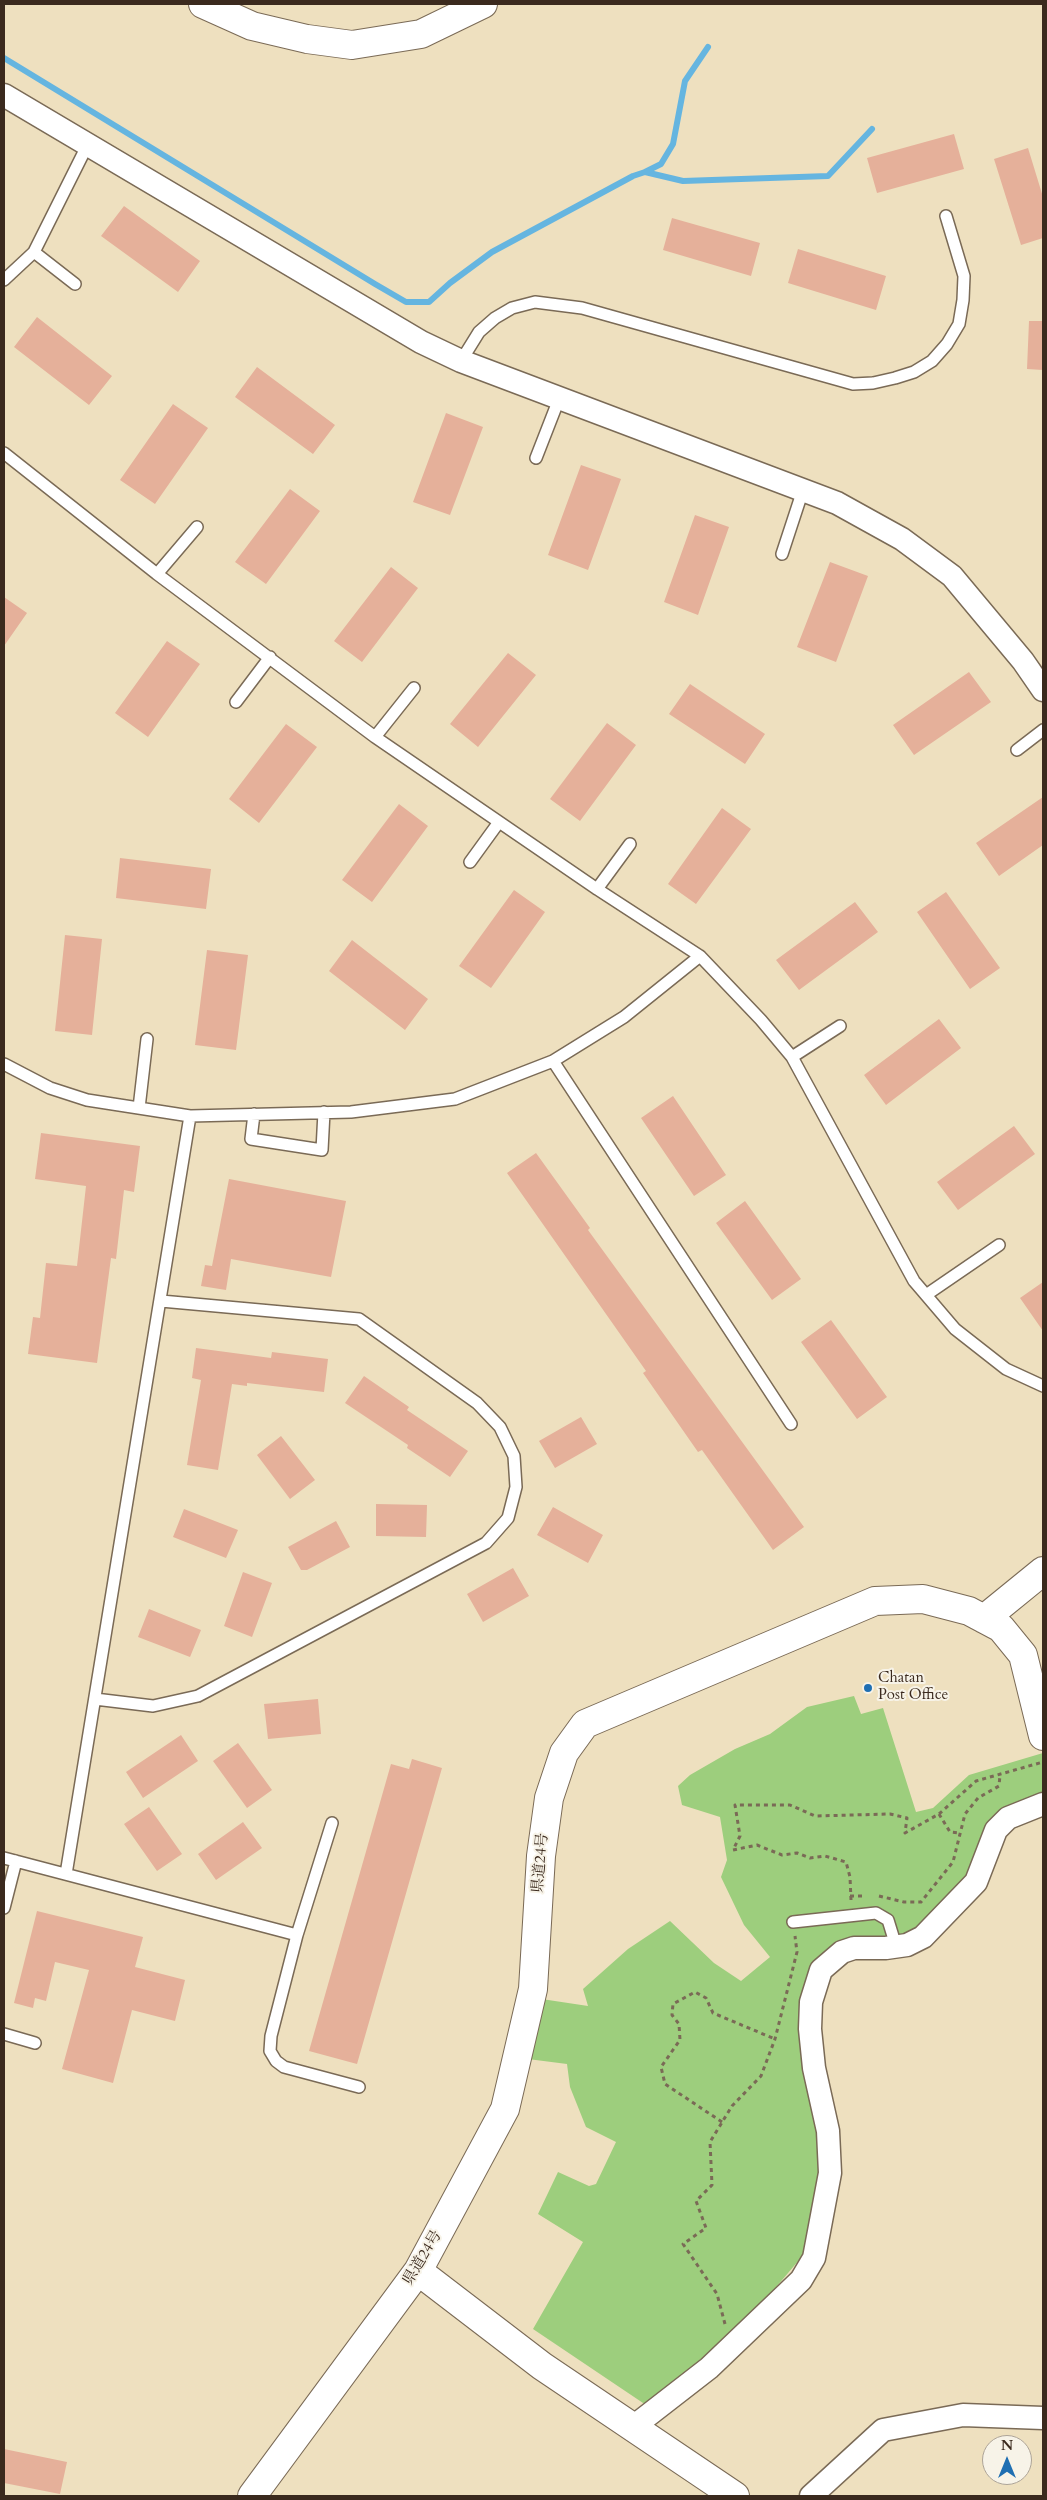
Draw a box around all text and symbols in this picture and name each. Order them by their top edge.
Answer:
place label: Chatan Post Office [878,1670,948,1705]
marker: Chatan Post Office [862,1682,874,1694]
street label: 県道24号 [529,1832,553,1894]
street label: 県道24号 [400,2227,446,2289]
north arrow [982,2435,1032,2485]
text: N [1001,2436,1013,2455]

